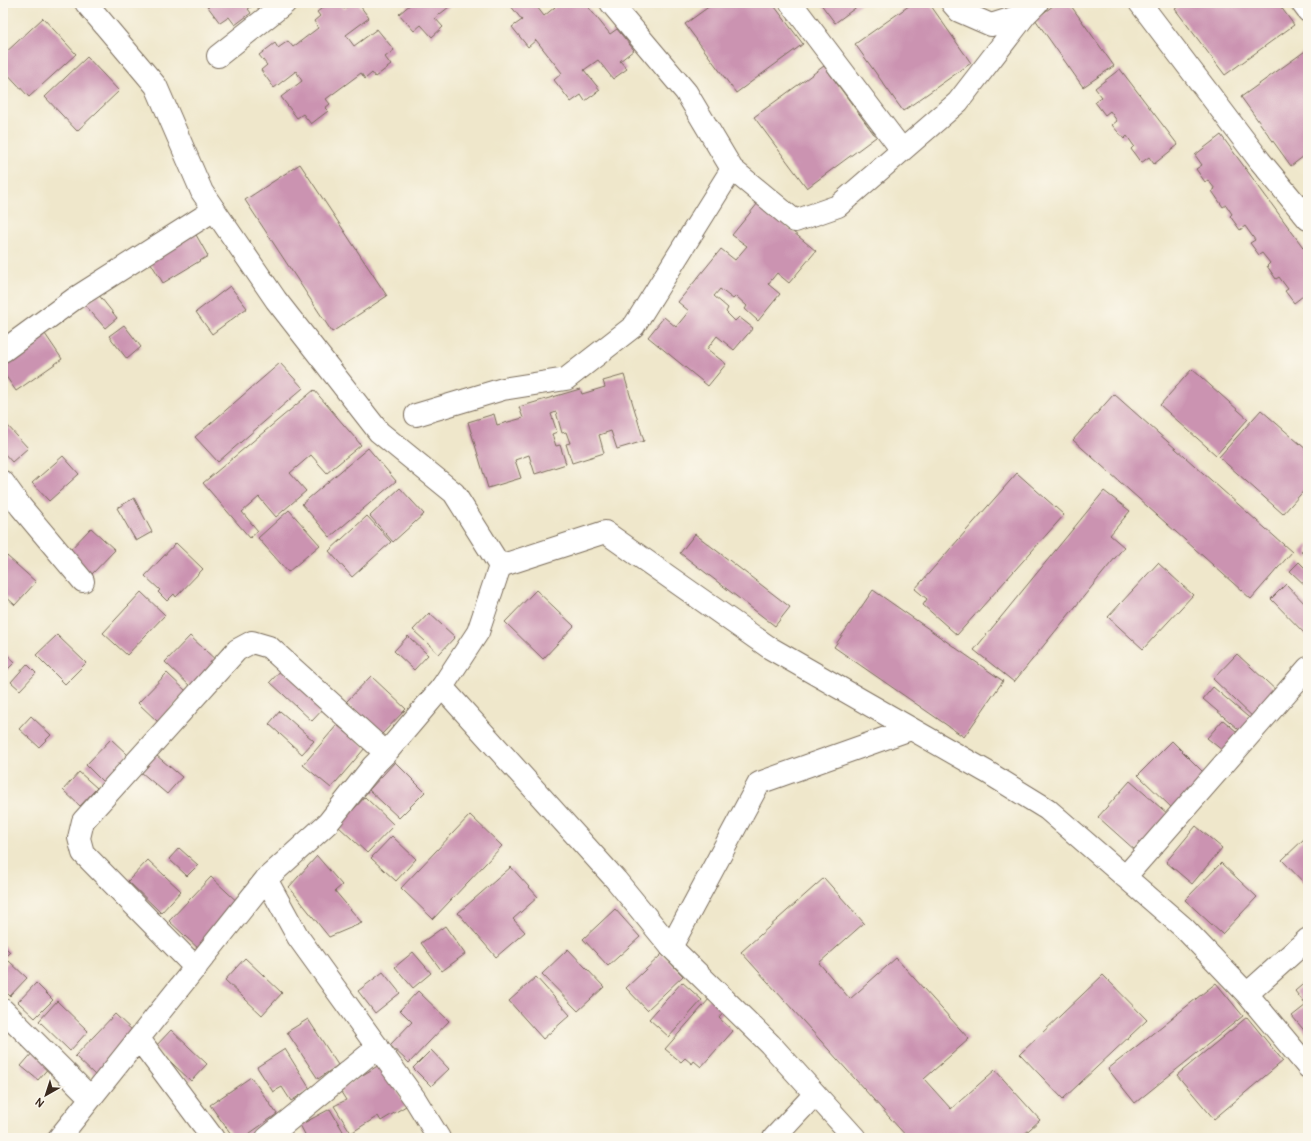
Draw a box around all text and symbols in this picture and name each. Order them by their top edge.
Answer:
north arrow [26,1075,66,1115]
text: N [33,1095,47,1110]

